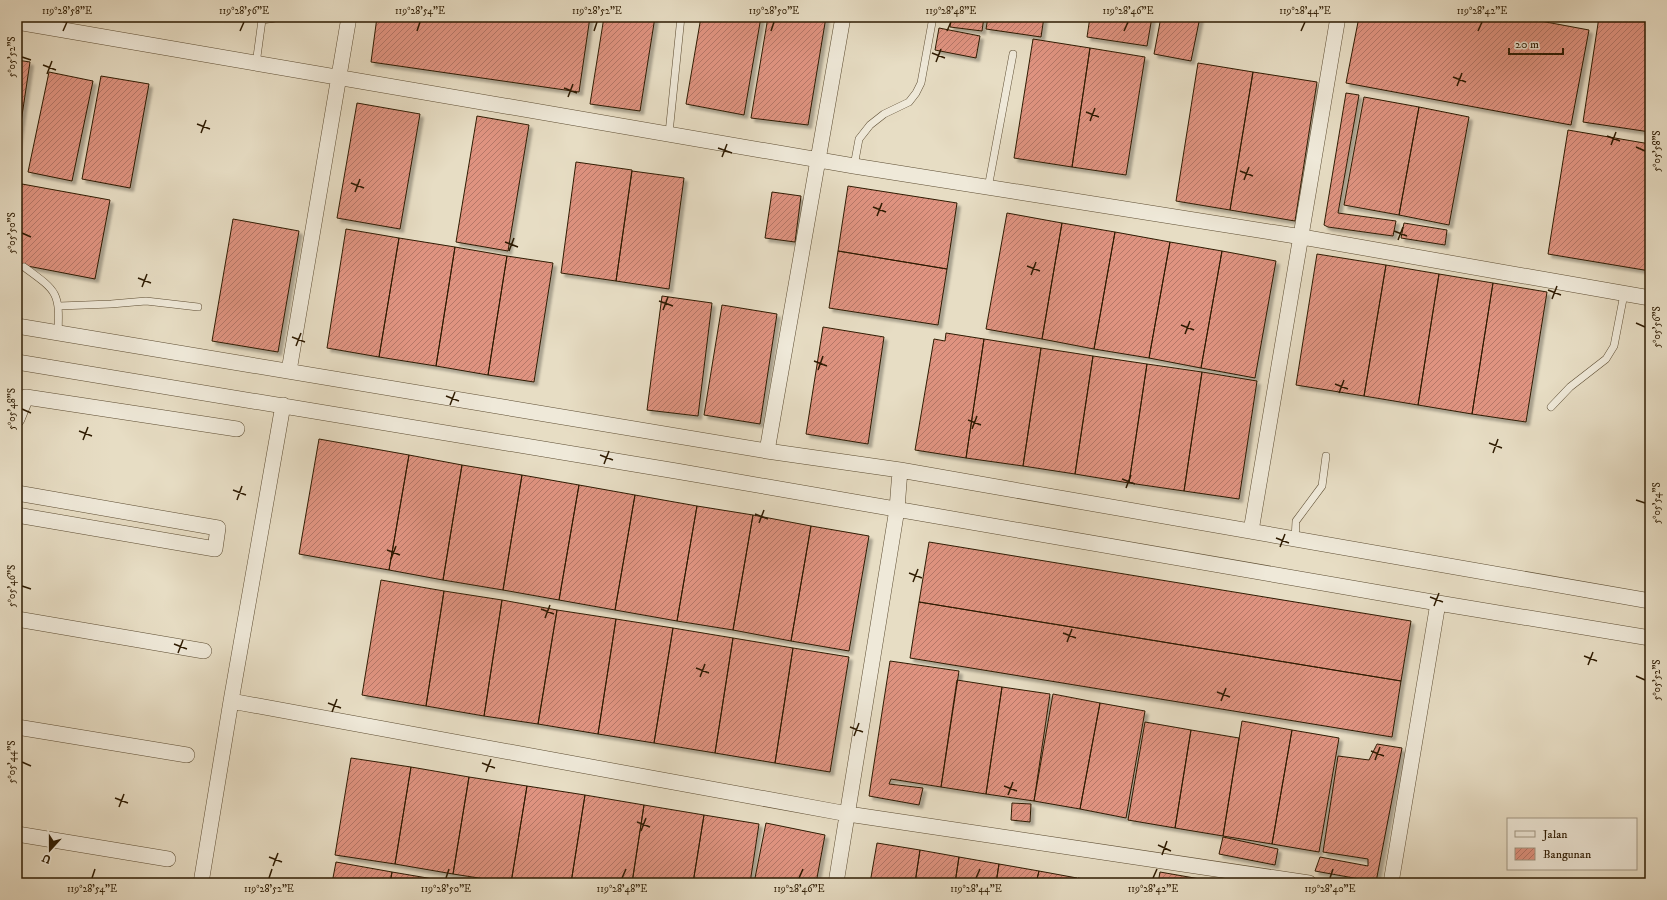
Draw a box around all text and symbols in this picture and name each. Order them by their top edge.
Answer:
text: 119°28'58"E [42,5,92,17]
text: 119°28'56"E [219,5,269,17]
text: 119°28'54"E [395,5,445,17]
text: 119°28'52"E [572,5,622,17]
text: 119°28'50"E [749,5,799,17]
text: 119°28'48"E [926,5,976,17]
text: 119°28'46"E [1103,5,1154,17]
text: 119°28'44"E [1279,5,1331,17]
text: 119°28'42"E [1457,5,1507,17]
scale bar [1509,30,1563,56]
text: 5°05'52"S [6,36,18,78]
text: 20 m [1515,37,1539,52]
text: 5°05'58"S [1651,130,1663,172]
text: 5°05'50"S [6,212,18,254]
text: 5°05'56"S [1651,306,1663,348]
text: 5°05'48"S [6,388,18,430]
text: 5°05'54"S [1651,482,1663,524]
text: 5°05'46"S [6,565,18,607]
text: 5°05'52"S [1651,659,1663,701]
text: 5°05'44"S [6,741,18,783]
legend [1507,818,1637,870]
text: Jalan [1542,827,1568,842]
north arrow [30,830,70,870]
text: Bangunan [1543,847,1592,862]
text: U [40,850,53,866]
text: 119°28'54"E [67,883,117,895]
text: 119°28'52"E [244,883,294,895]
text: 119°28'50"E [421,883,471,895]
text: 119°28'48"E [597,883,647,895]
text: 119°28'46"E [774,883,825,895]
text: 119°28'44"E [950,883,1002,895]
text: 119°28'42"E [1128,883,1178,895]
text: 119°28'40"E [1304,883,1356,895]

